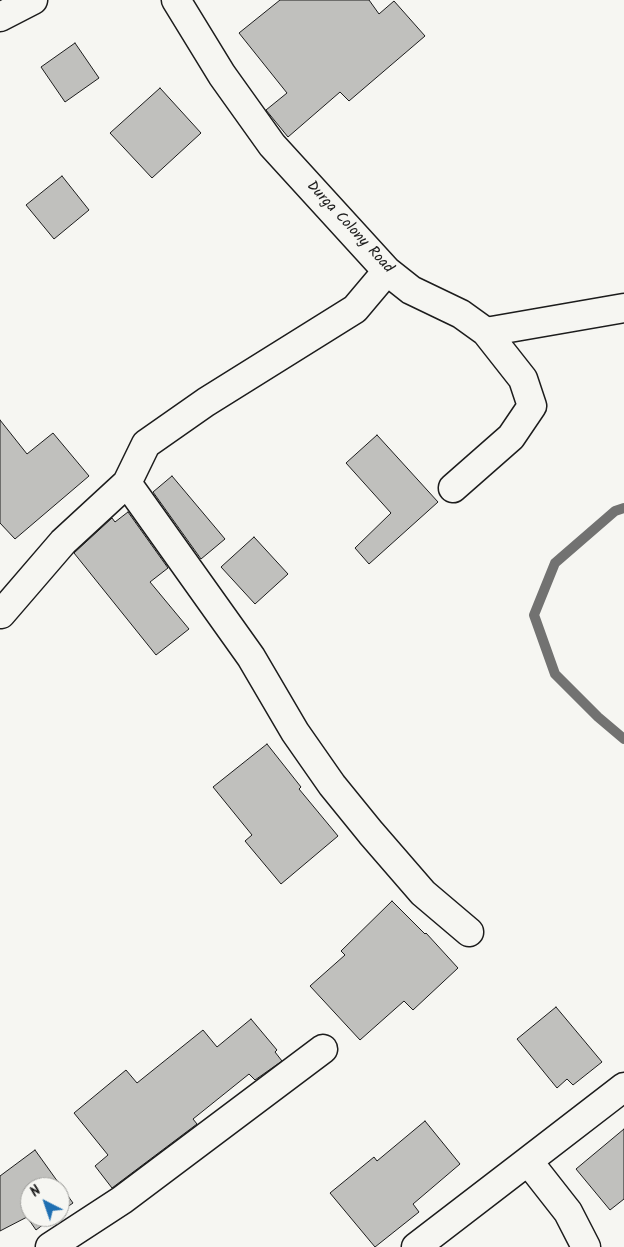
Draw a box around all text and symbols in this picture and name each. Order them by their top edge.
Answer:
street label: Durga Colony Road [302,178,396,278]
north arrow [20,1177,70,1227]
text: N [25,1180,46,1203]

